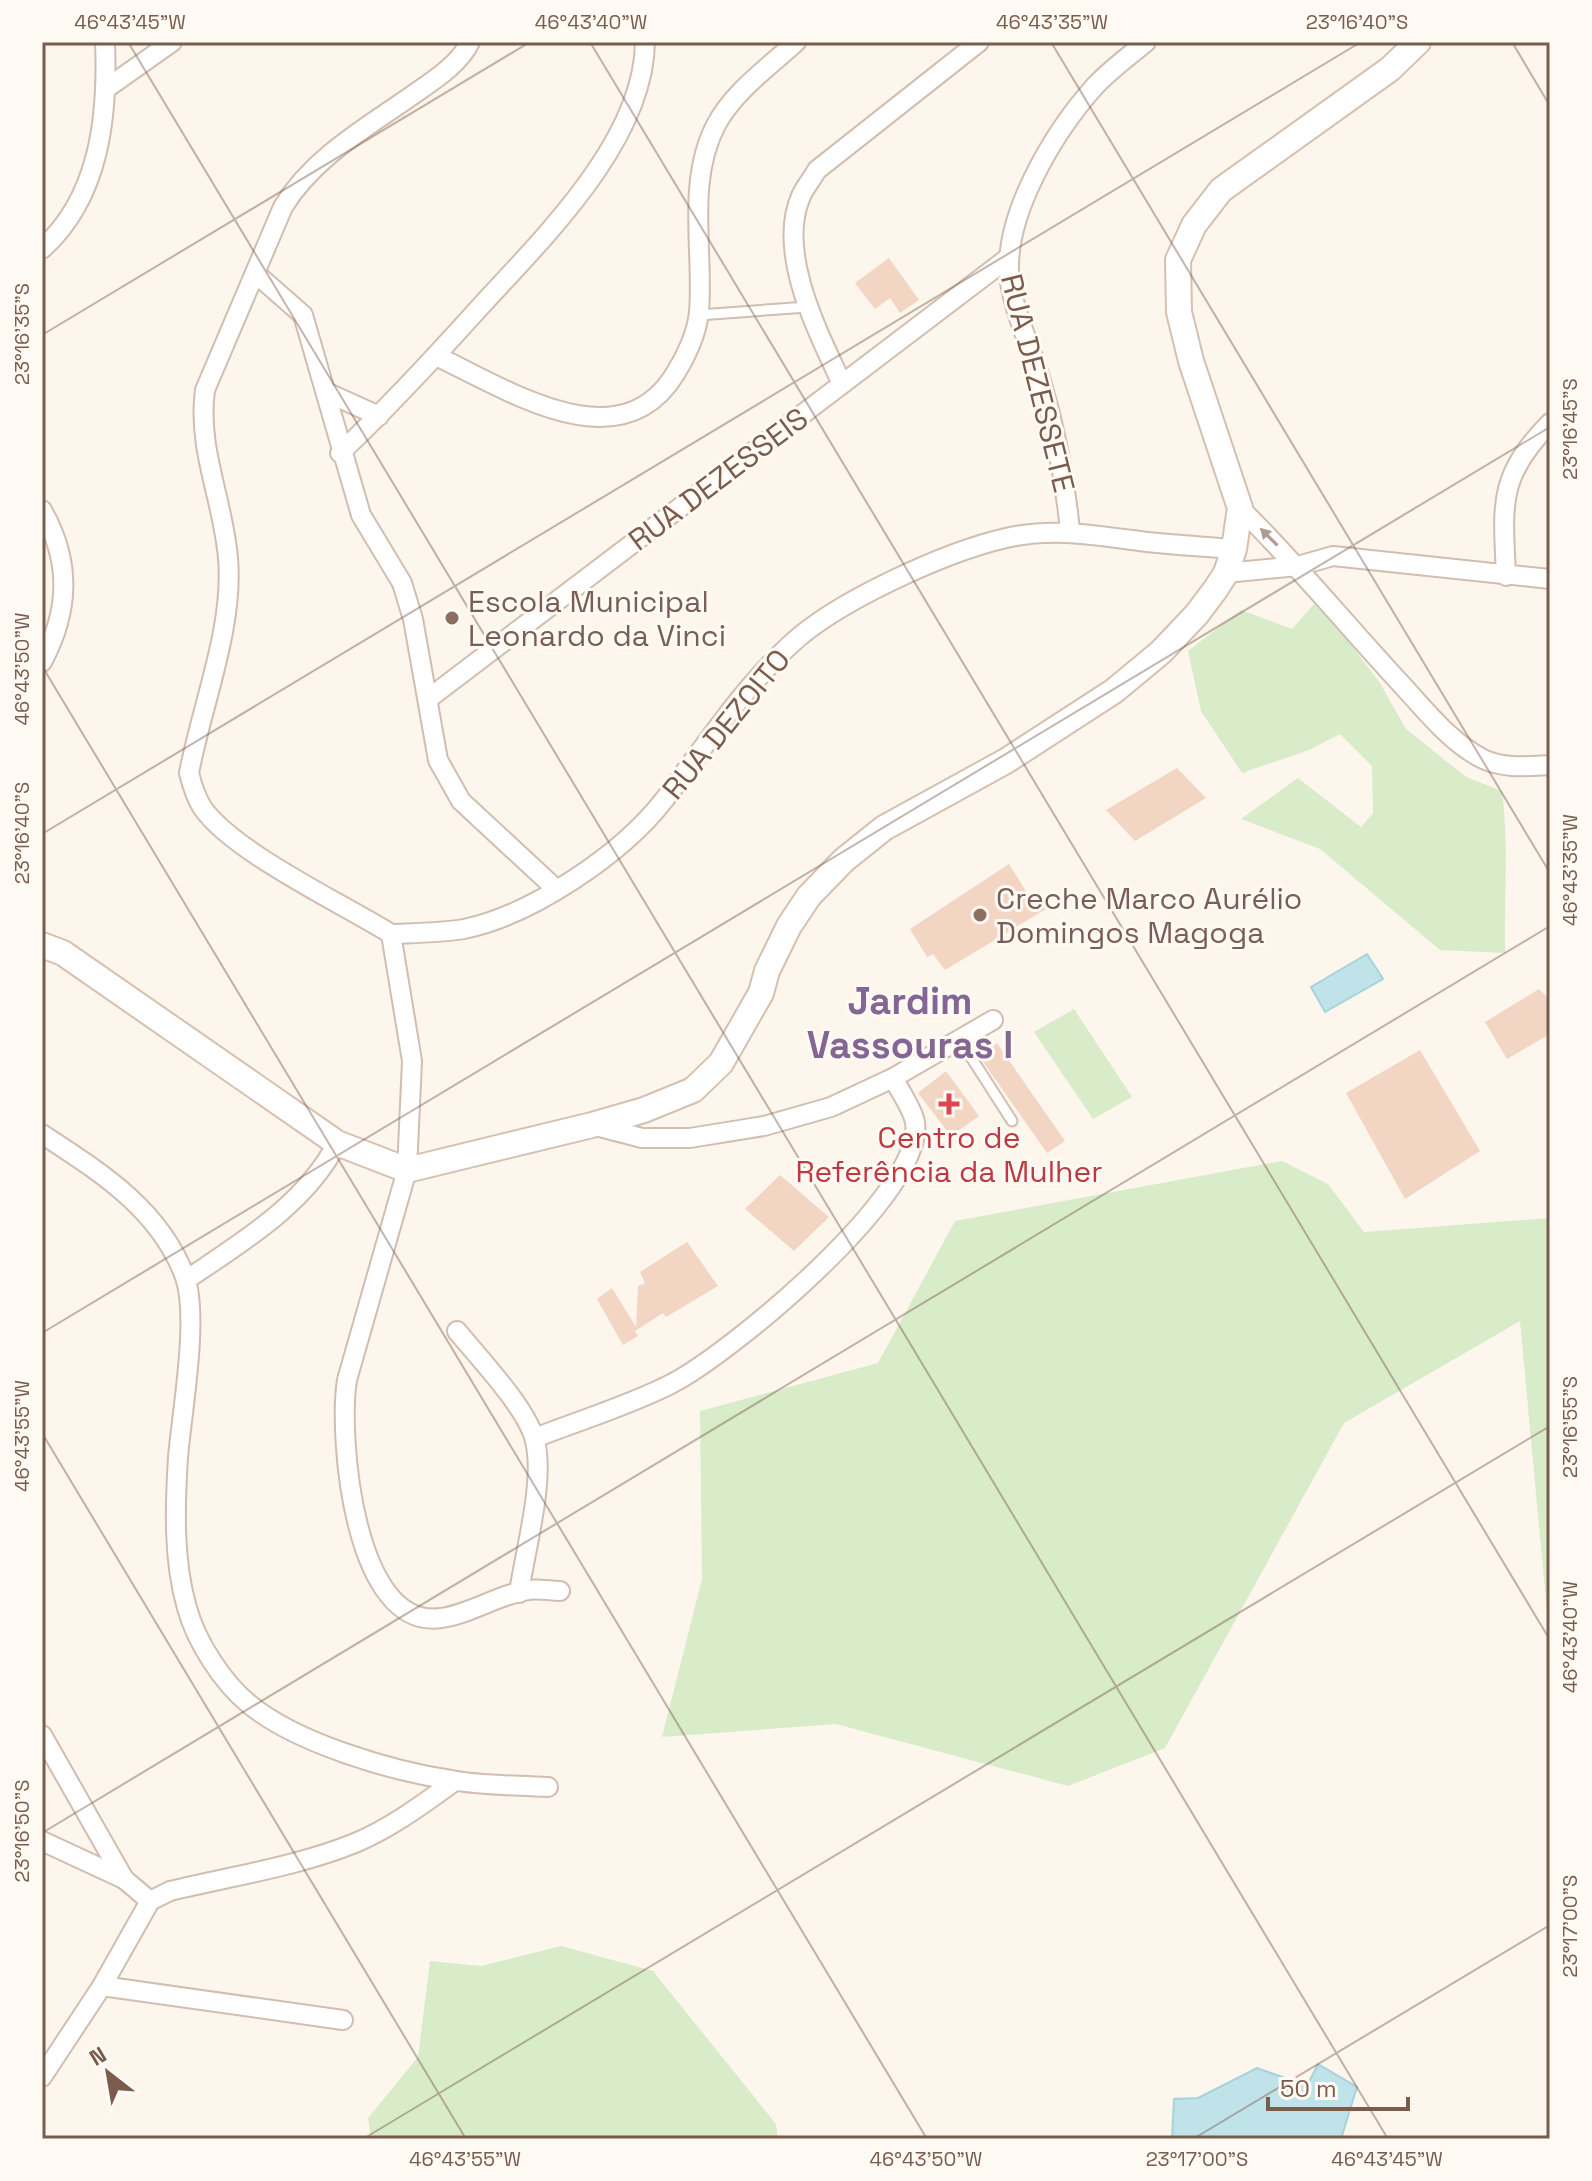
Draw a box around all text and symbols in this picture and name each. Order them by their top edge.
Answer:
text: 46°43'45"W [74,9,186,35]
text: 46°43'40"W [535,9,647,35]
text: 46°43'35"W [996,9,1108,35]
text: 23°16'40"S [1306,9,1408,35]
street label: RUA DEZESSETE [992,270,1084,496]
text: 23°16'35"S [9,283,35,385]
text: 23°16'45"S [1557,378,1583,480]
street label: RUA DEZESSEIS [620,399,816,559]
one-way arrow [1260,528,1279,547]
place label: Escola Municipal Leonardo da Vinci [468,582,726,655]
marker: Escola Municipal Leonardo da Vinci [443,609,461,627]
text: 46°43'50"W [9,613,35,725]
street label: RUA DEZOITO [653,641,799,807]
text: 23°16'40"S [9,782,35,884]
text: 46°43'35"W [1557,814,1583,926]
place label: Creche Marco Aurélio Domingos Magoga [996,879,1302,952]
marker: Creche Marco Aurélio Domingos Magoga [971,906,989,924]
district label: Jardim Vassouras I [807,977,1013,1069]
marker: Centro de Referência da Mulher [938,1093,960,1115]
place label: Centro de Referência da Mulher [796,1118,1102,1191]
text: 23°16'55"S [1557,1376,1583,1478]
text: 46°43'55"W [9,1380,35,1492]
text: 46°43'40"W [1557,1581,1583,1693]
text: 23°16'50"S [9,1780,35,1882]
text: 23°17'00"S [1557,1875,1583,1977]
north arrow [68,2033,148,2113]
text: N [84,2040,111,2072]
scale bar [1268,2061,1408,2111]
text: 50 m [1280,2073,1337,2104]
text: 46°43'55"W [409,2146,521,2172]
text: 46°43'50"W [870,2146,982,2172]
text: 23°17'00"S [1146,2146,1248,2172]
text: 46°43'45"W [1331,2146,1443,2172]

